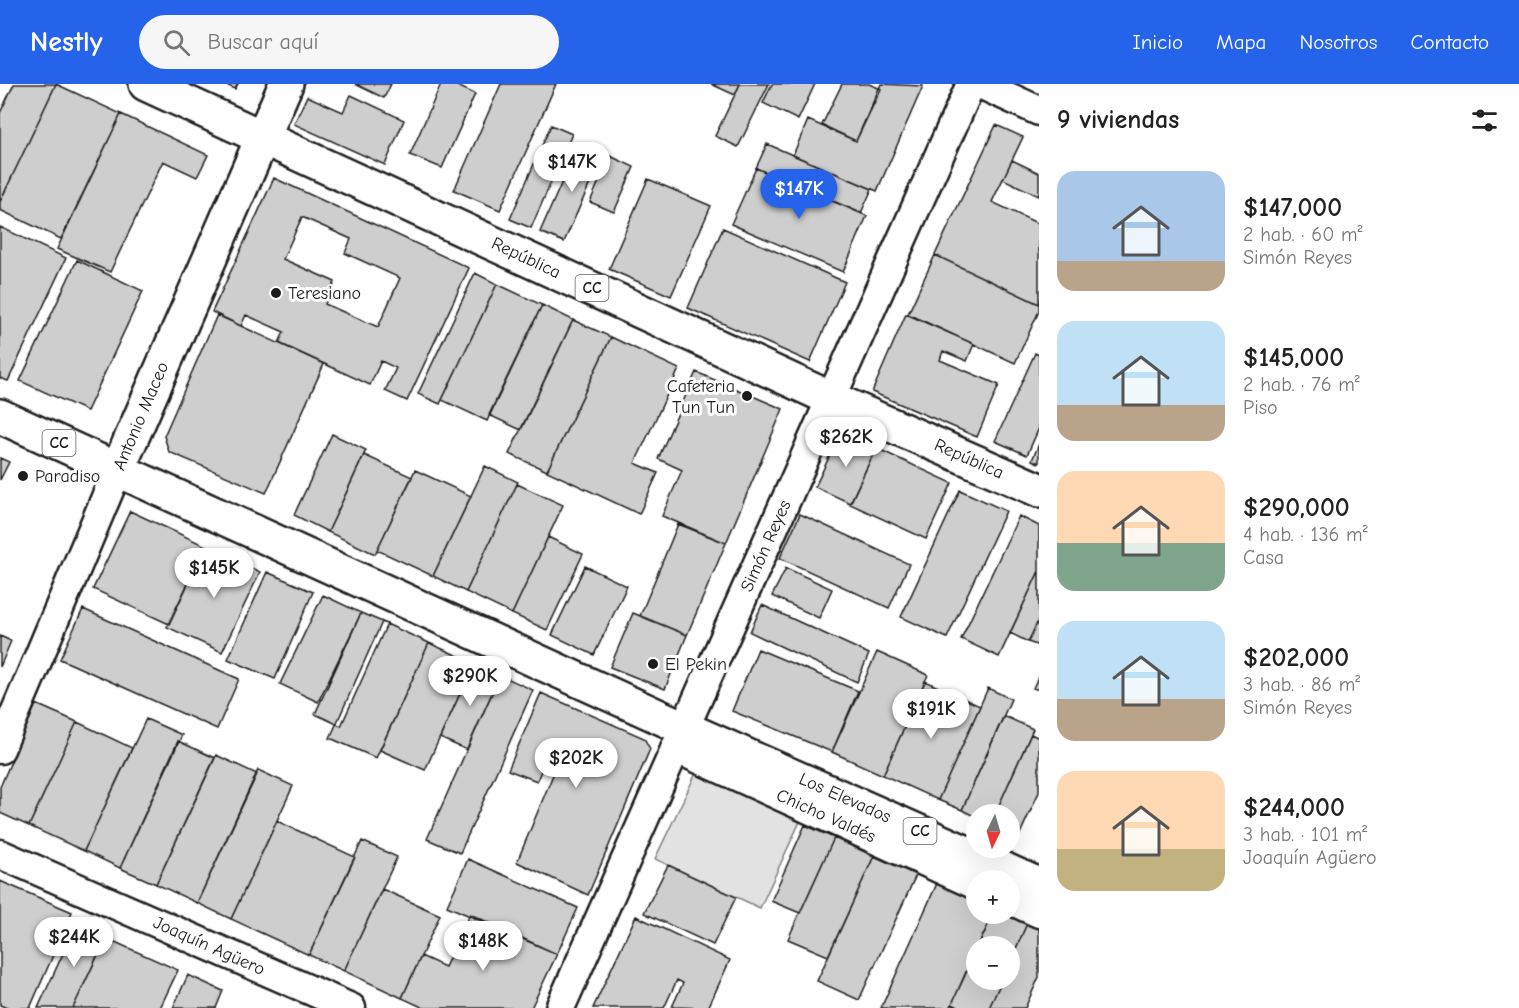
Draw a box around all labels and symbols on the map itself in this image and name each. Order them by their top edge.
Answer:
pin: $147K [530,142,614,193]
pin: $147K [757,169,841,220]
street label: República [488,233,564,283]
road number: CC [576,275,608,301]
place label: Teresiano [288,283,361,304]
marker: Teresiano [269,286,283,300]
street label: Antonio Maceo [109,359,173,473]
place label: Cafeteria Tun Tun [667,376,735,418]
marker: Cafeteria Tun Tun [740,389,754,403]
pin: $262K [804,417,888,468]
road number: CC [42,430,76,456]
street label: República [931,434,1007,484]
place label: Paradiso [35,466,100,487]
marker: Paradiso [16,469,30,483]
street label: Simón Reyes [736,497,796,595]
pin: $145K [172,548,256,599]
place label: El Pekin [665,654,727,675]
pin: $290K [428,656,512,707]
marker: El Pekin [646,657,660,671]
pin: $191K [889,689,973,740]
pin: $202K [534,738,618,789]
street label: Los Elevados [796,768,894,828]
street label: Chicho Valdés [773,785,879,847]
north arrow [966,804,1020,858]
road number: CC [904,818,936,844]
street label: Joaquín Agüero [150,912,268,980]
pin: $244K [32,917,116,968]
pin: $148K [441,921,525,972]

